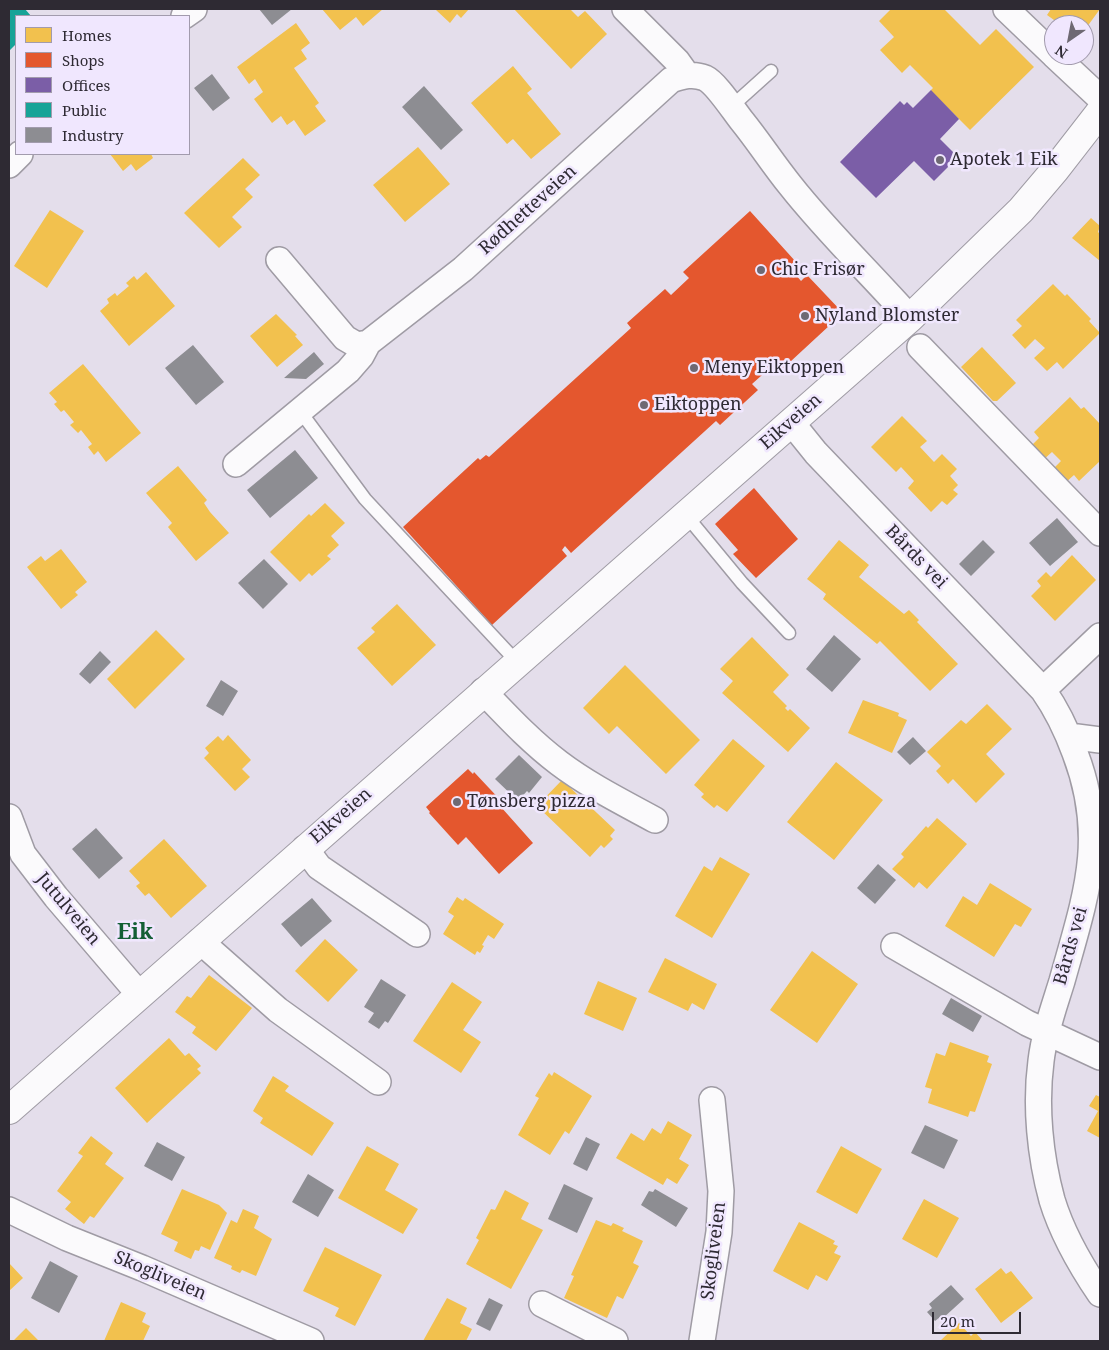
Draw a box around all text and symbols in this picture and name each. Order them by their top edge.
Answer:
legend [15,15,190,155]
north arrow [1044,15,1094,65]
text: Homes [62,25,112,45]
text: N [1051,41,1071,63]
text: Shops [62,50,104,70]
text: Offices [62,75,110,95]
text: Public [62,100,107,120]
text: Industry [62,125,124,145]
place label: Apotek 1 Eik [950,149,1058,171]
marker: Apotek 1 Eik [934,154,946,166]
street label: Rødhetteveien [475,161,581,259]
place label: Chic Frisør [771,259,865,281]
marker: Chic Frisør [755,264,767,276]
place label: Nyland Blomster [815,305,959,327]
marker: Nyland Blomster [799,310,811,322]
place label: Meny Eiktoppen [704,357,844,379]
marker: Meny Eiktoppen [688,362,700,374]
street label: Eikveien [756,389,826,455]
place label: Eiktoppen [654,394,742,416]
marker: Eiktoppen [638,399,650,411]
street label: Bårds vei [880,521,952,593]
street label: Eikveien [306,783,376,849]
place label: Tønsberg pizza [467,791,596,813]
marker: Tønsberg pizza [451,796,463,808]
street label: Jutulveien [31,868,105,950]
street label: Bårds vei [1050,905,1092,987]
district label: Eik [117,920,153,946]
street label: Skogliveien [697,1201,731,1301]
street label: Skogliveien [110,1247,210,1305]
scale bar [934,1302,1023,1334]
text: 20 m [940,1311,975,1331]

